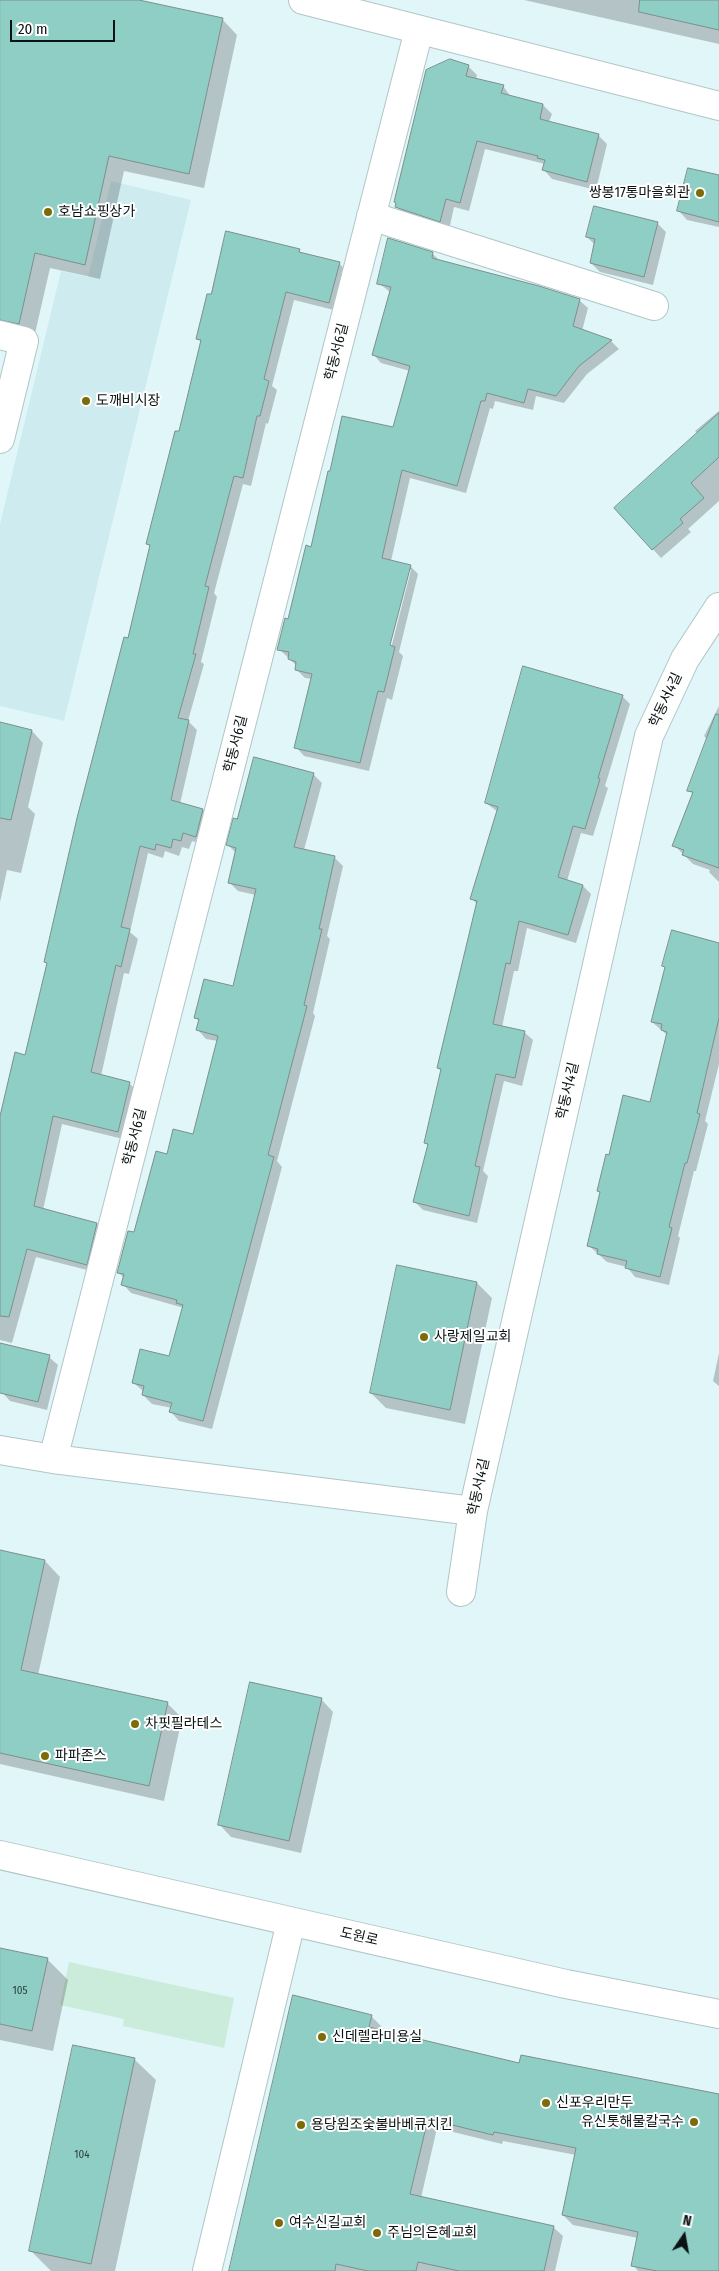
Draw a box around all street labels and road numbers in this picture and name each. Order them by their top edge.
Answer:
street label: 학동서6길 [322,322,352,382]
street label: 학동서4길 [646,670,686,730]
street label: 학동서6길 [221,714,251,774]
street label: 학동서4길 [553,1061,583,1121]
street label: 학동서6길 [120,1107,150,1167]
street label: 학동서4길 [465,1457,493,1517]
street label: 도원로 [338,1924,380,1950]

